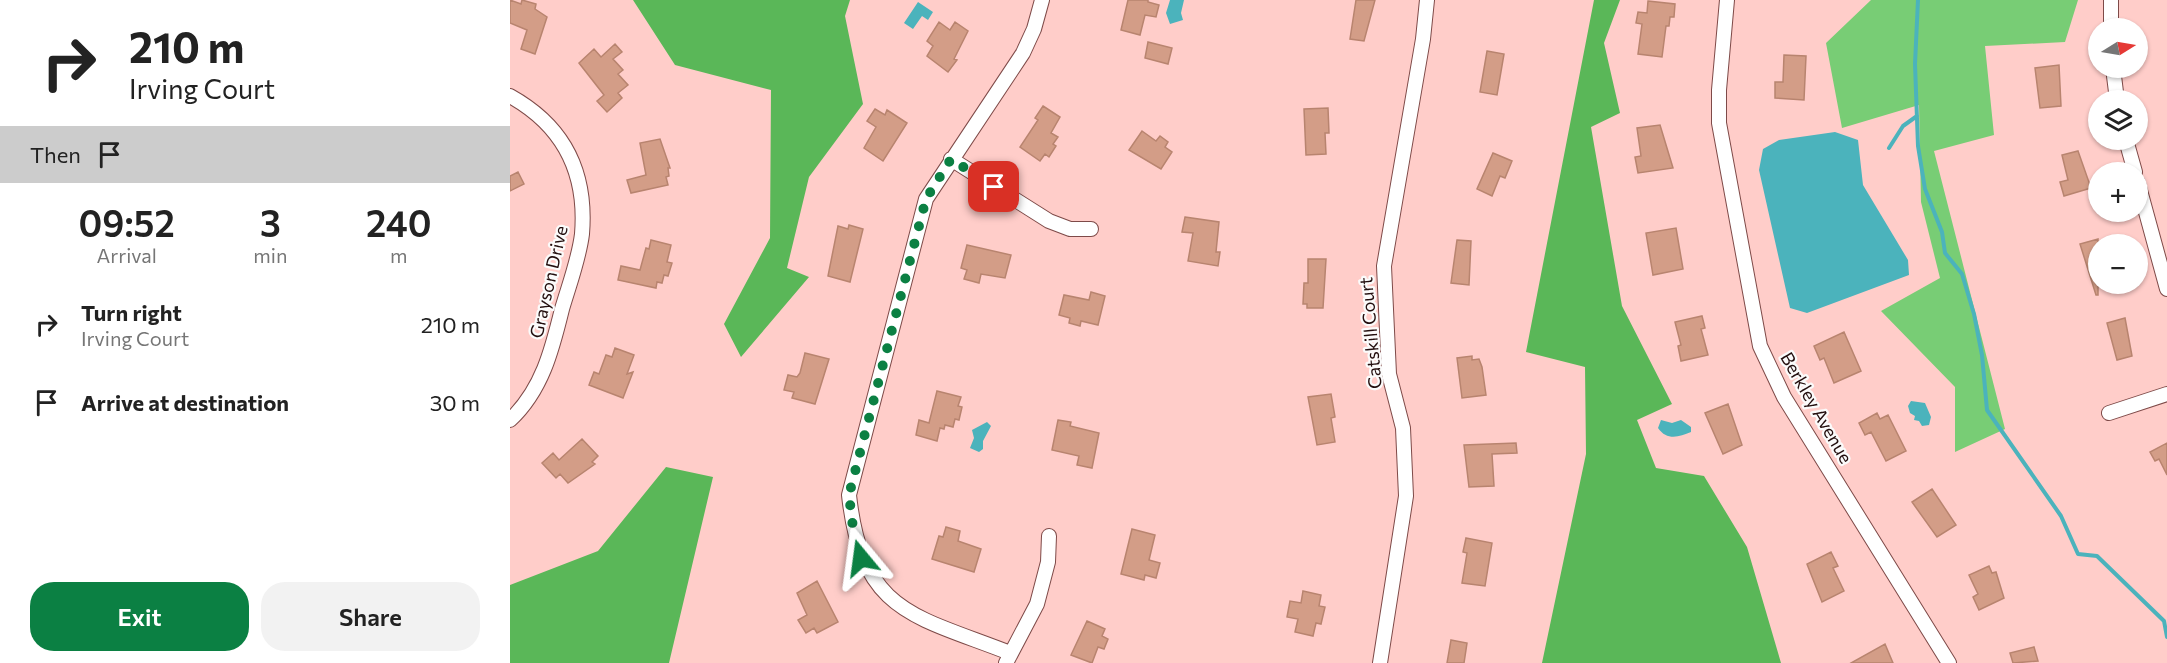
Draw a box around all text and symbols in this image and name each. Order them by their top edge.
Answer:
north arrow [2088,18,2148,78]
map controls [2088,18,2148,294]
text: 210 m [129,20,244,72]
icon: right [30,24,108,102]
text: Irving Court [129,72,275,105]
button: layers [2088,90,2148,150]
icon: arrive [93,138,126,171]
text: Then [30,141,81,168]
pin [968,161,1019,212]
button: + [2088,162,2148,222]
icon: arrive [977,170,1010,203]
text: 09:52 [79,200,175,244]
text: 3 [260,200,281,244]
text: 240 [366,200,431,244]
street label: Grayson Drive [524,223,572,340]
button: − [2088,234,2148,294]
text: Arrival [96,243,157,267]
text: min [253,243,287,267]
text: m [390,243,407,267]
street label: Catskill Court [1354,276,1386,390]
text: Turn right [81,299,182,326]
icon: right [30,308,63,341]
text: 210 m [421,311,480,338]
text: Irving Court [81,326,189,350]
street label: Berkley Avenue [1776,348,1858,467]
icon: arrive [30,386,63,419]
text: Arrive at destination [81,389,289,416]
text: 30 m [430,389,480,416]
position arrow [829,526,893,590]
button: Exit [30,582,249,651]
button: Share [261,582,480,651]

